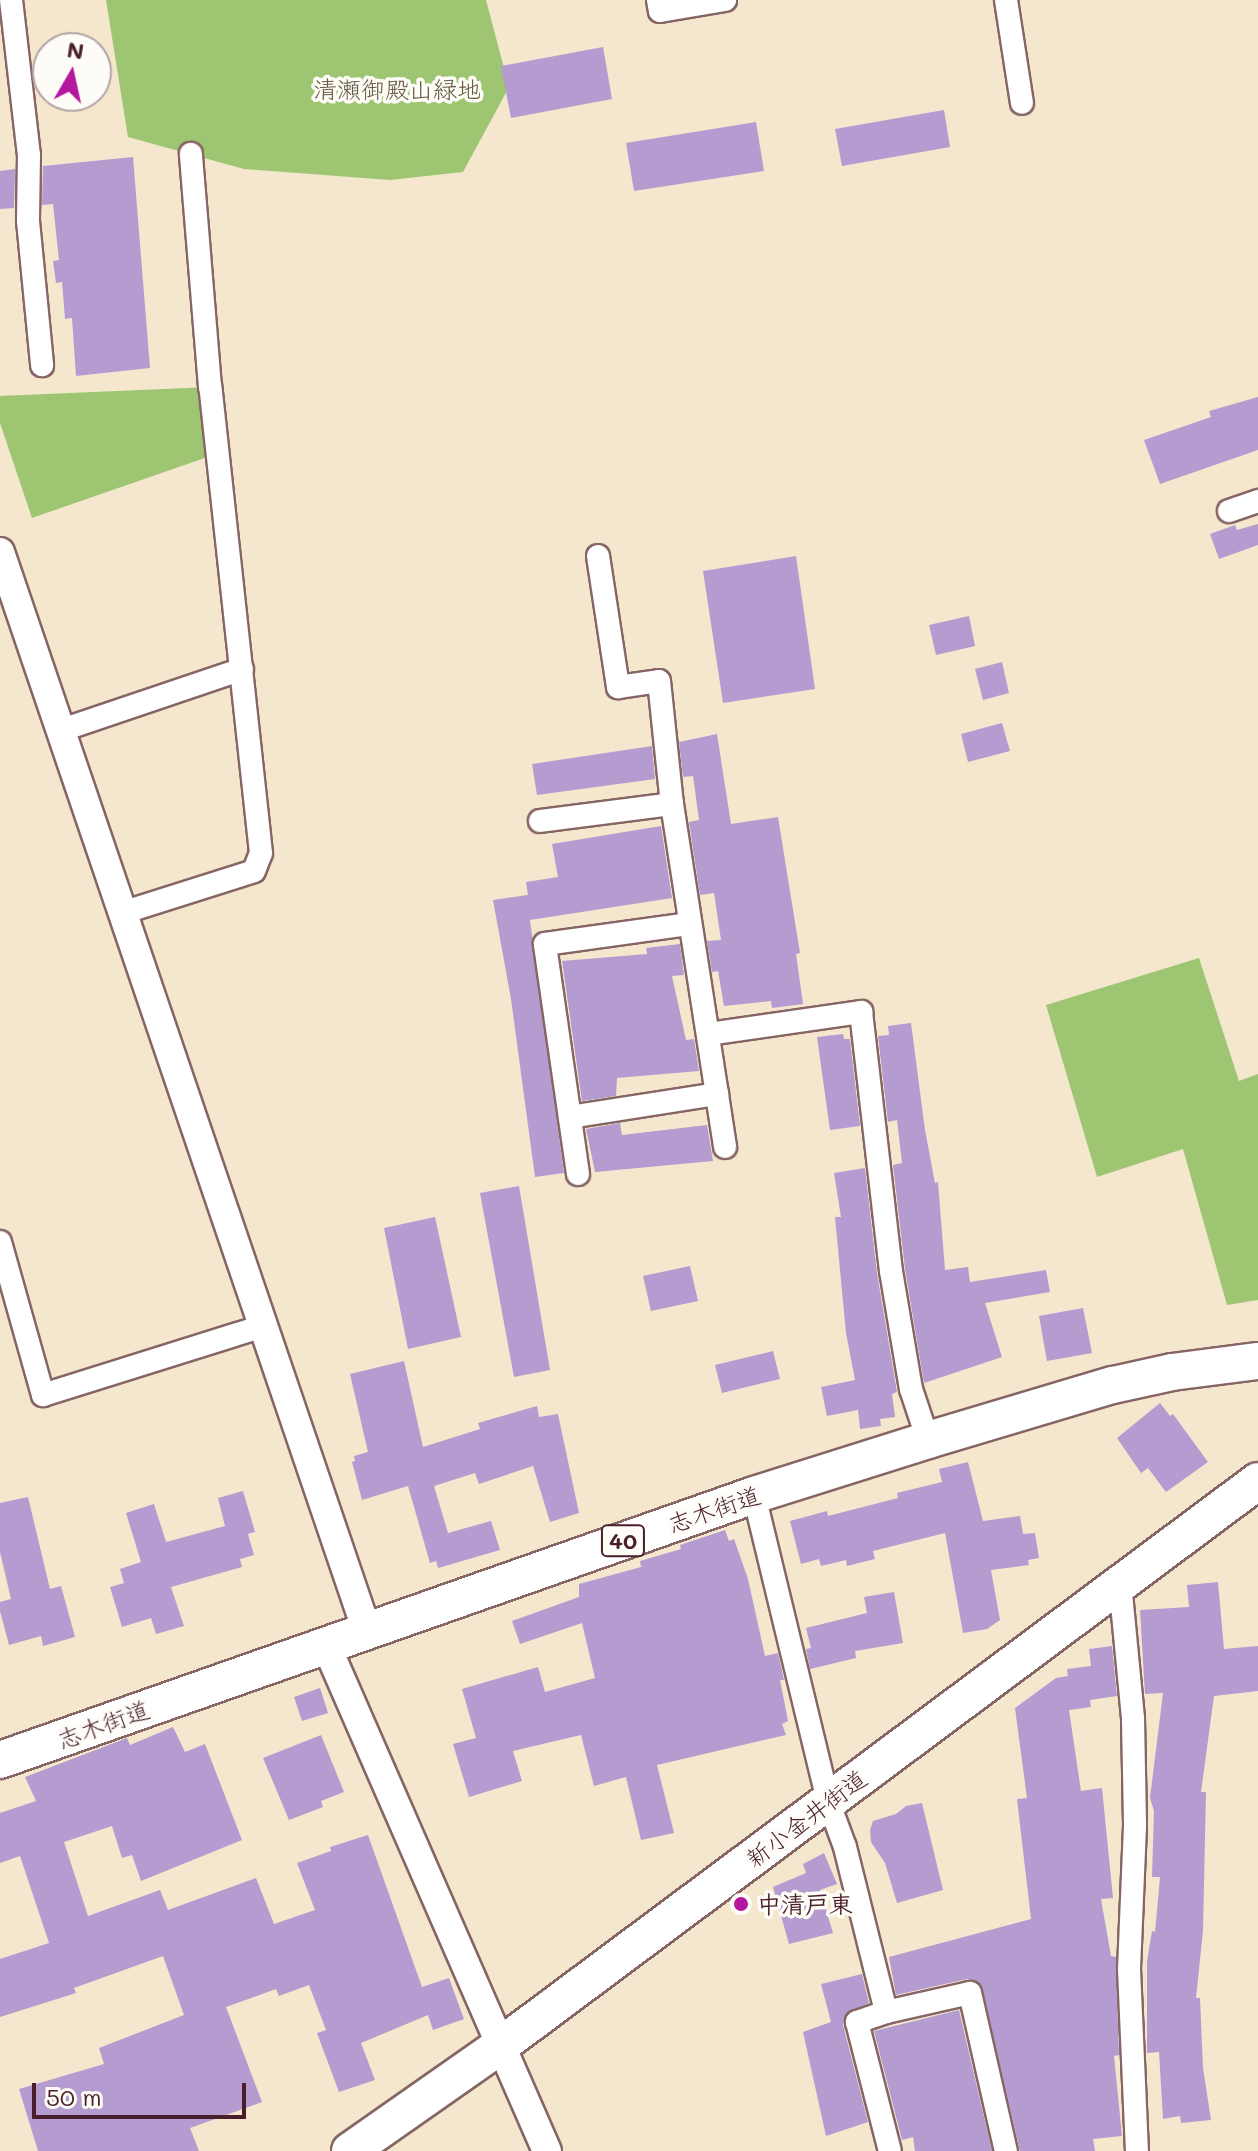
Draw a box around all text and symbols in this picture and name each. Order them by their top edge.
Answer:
north arrow [32,32,112,112]
text: N [65,34,86,65]
park label: 清瀬御殿山緑地 [313,75,481,103]
street label: 志木街道 [664,1480,764,1538]
road number: 40 [599,1523,647,1559]
street label: 志木街道 [53,1694,153,1754]
street label: 新小金井街道 [740,1763,872,1873]
place label: 中清戸東 [757,1890,853,1918]
marker: 中清戸東 [732,1895,750,1913]
scale bar [36,2067,250,2117]
text: 50 m [46,2081,102,2112]

